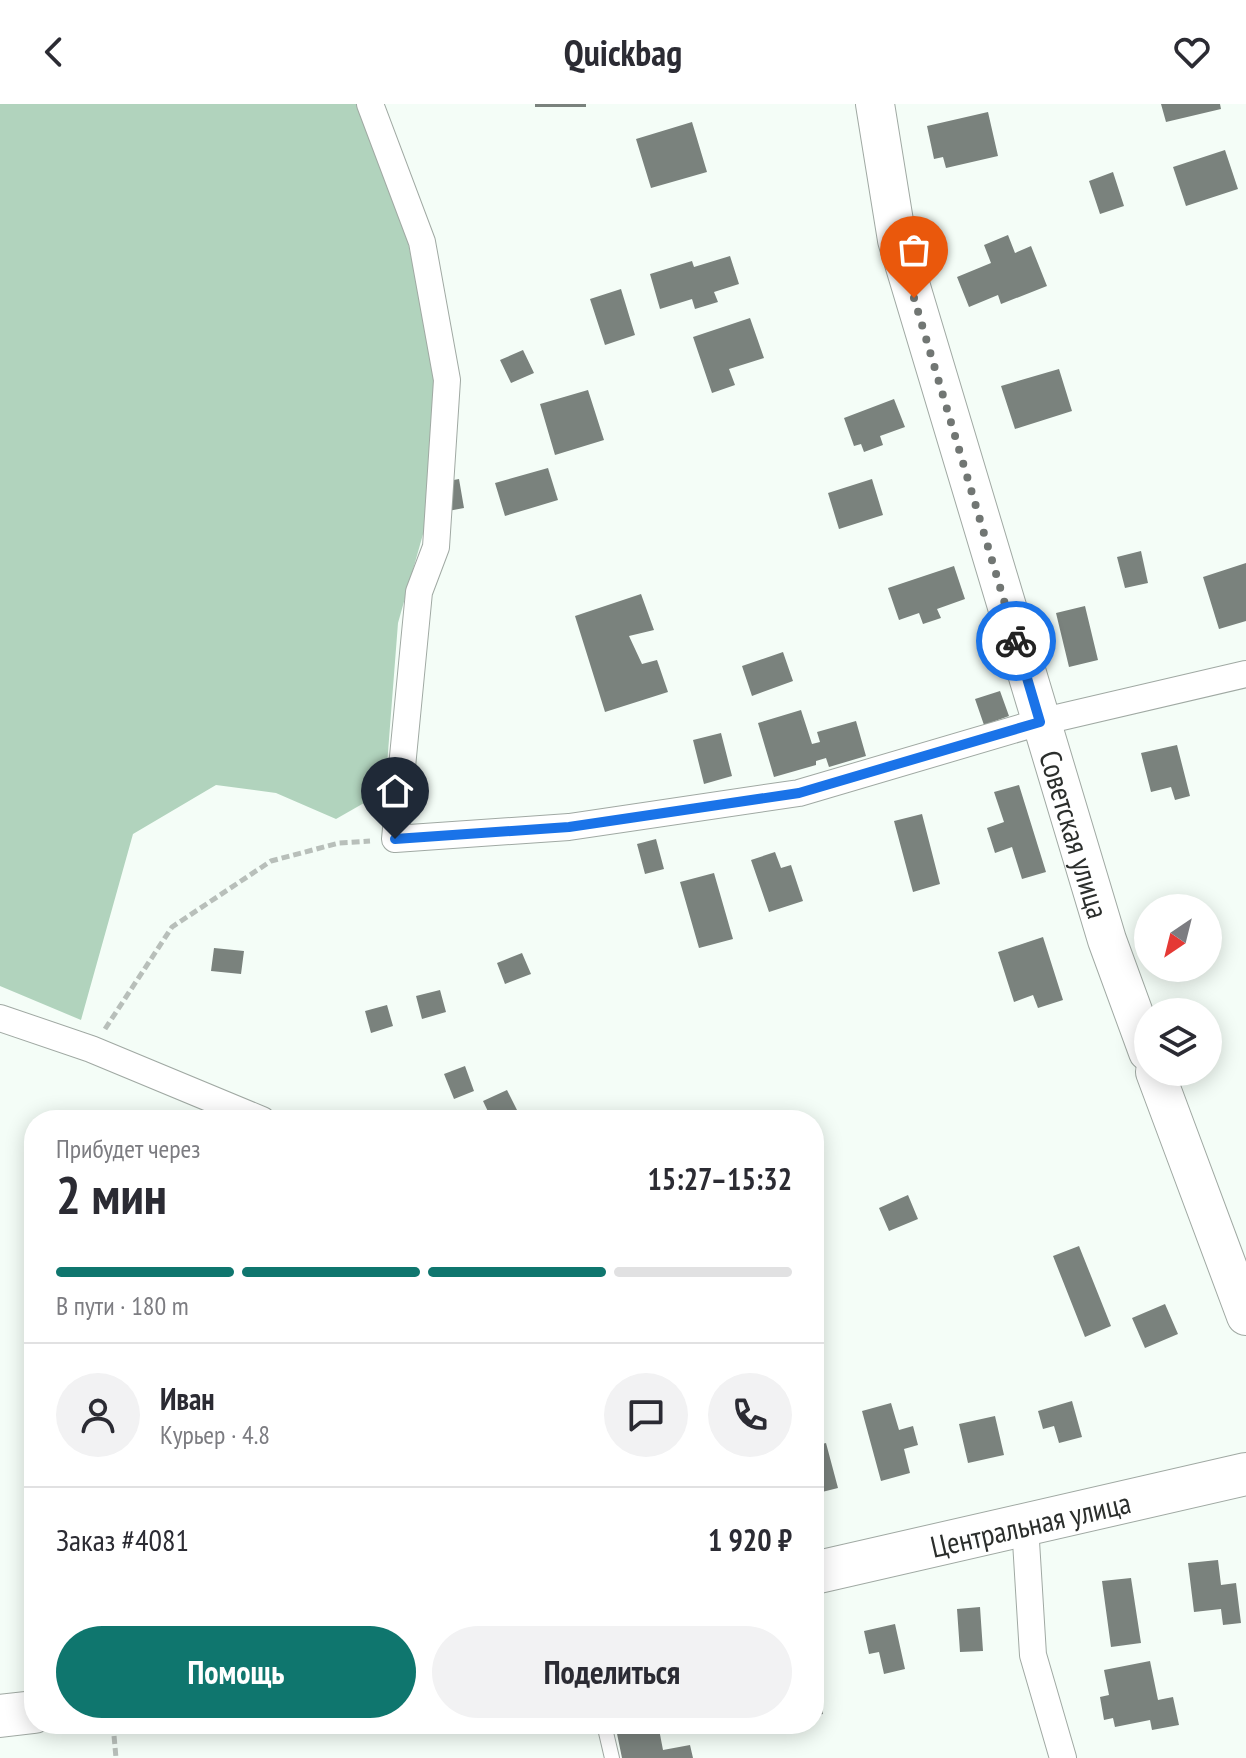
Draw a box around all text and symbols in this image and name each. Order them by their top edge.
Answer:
text: Quickbag [564,29,682,76]
icon: back [32,30,76,74]
icon: heart [1170,30,1214,74]
pin [880,216,948,298]
icon: bag [892,228,936,272]
courier [976,601,1056,681]
icon: bike [994,619,1038,663]
street label: Советская улица [1032,745,1119,923]
pin [361,757,429,839]
icon: home [373,769,417,813]
north arrow [1134,894,1222,982]
map controls [1134,894,1222,1086]
button: layers [1134,998,1222,1086]
text: Прибудет через [56,1132,200,1165]
text: 15:27–15:32 [648,1159,792,1198]
text: 2 мин [56,1161,167,1228]
text: В пути · 180 m [56,1289,189,1322]
button: person [56,1373,140,1457]
button: chat [604,1373,688,1457]
button: phone [708,1373,792,1457]
text: Иван [160,1379,215,1418]
text: Курьер · 4.8 [160,1418,270,1451]
street label: Центральная улица [927,1482,1134,1565]
text: Заказ #4081 [56,1520,189,1559]
text: 1 920 ₽ [708,1520,792,1559]
button: Помощь [56,1626,416,1718]
button: Поделиться [432,1626,792,1718]

